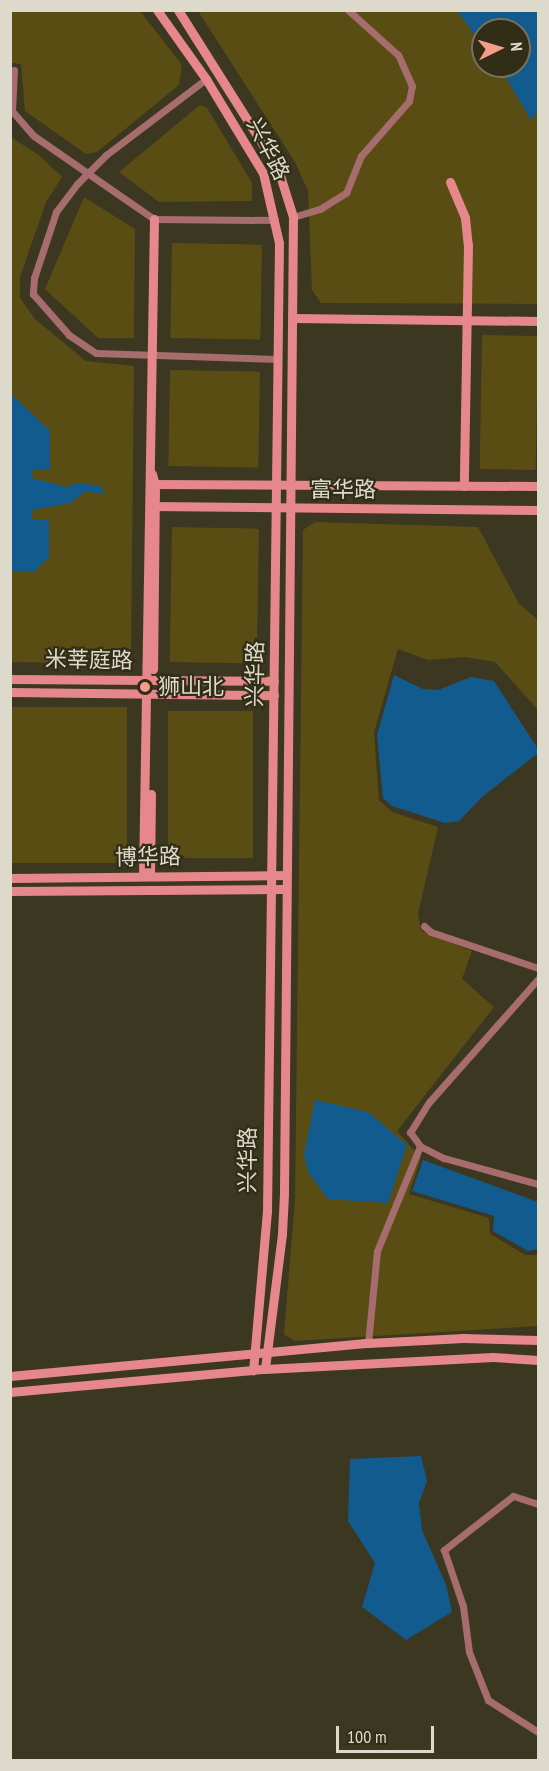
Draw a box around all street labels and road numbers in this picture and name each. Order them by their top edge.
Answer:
street label: 兴华路 [241,114,295,184]
street label: 富华路 [310,477,376,503]
street label: 兴华路 [241,641,269,707]
street label: 米莘庭路 [45,646,133,674]
street label: 博华路 [115,843,181,871]
street label: 兴华路 [235,1127,261,1193]

